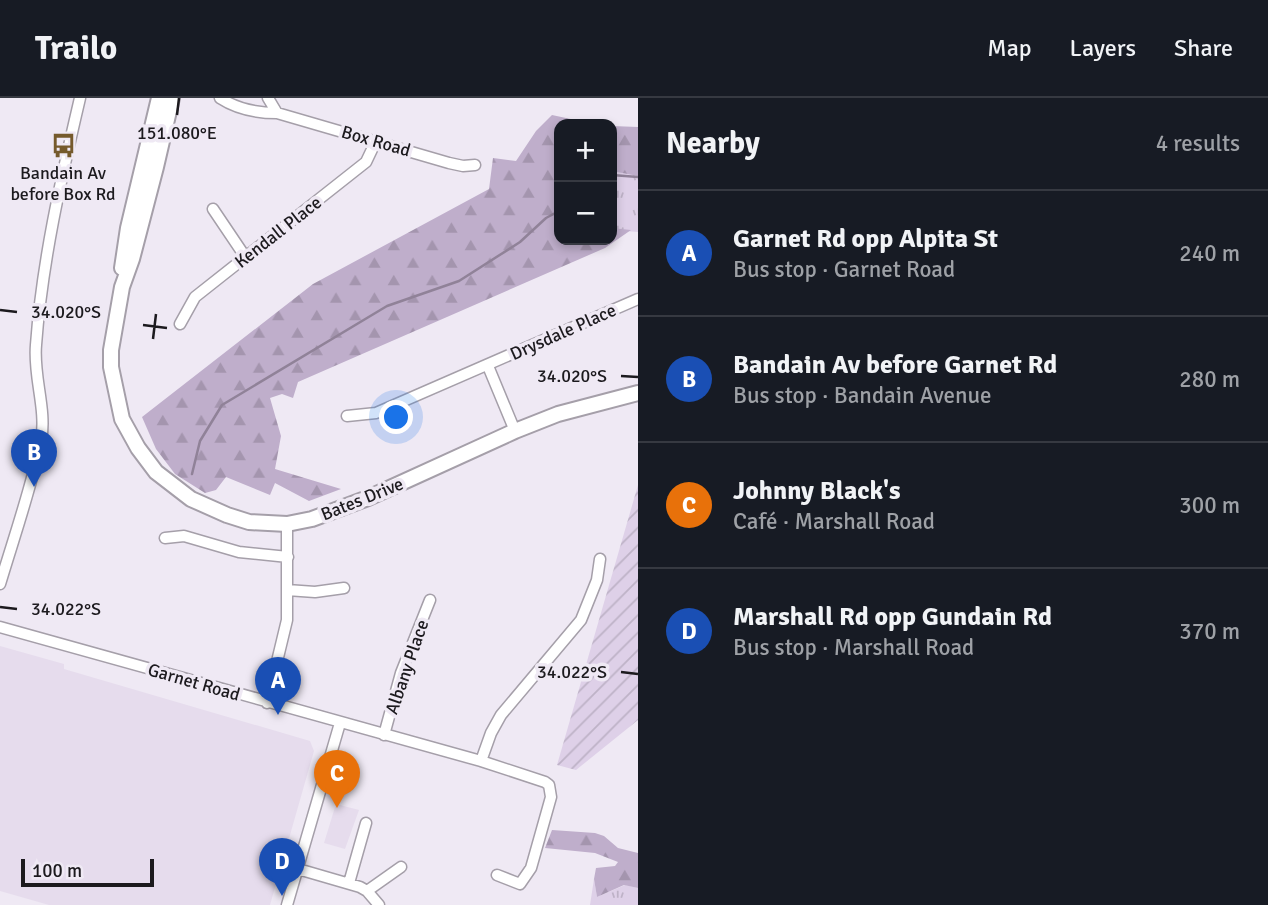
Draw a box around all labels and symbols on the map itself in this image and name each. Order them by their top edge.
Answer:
street label: Box Road [339,121,413,161]
text: 151.080°E [137,122,217,144]
bus stop icon: Bandain Av before Box Rd [49,132,77,160]
place label: Bandain Av before Box Rd [10,162,116,205]
street label: Kendall Place [230,191,326,273]
street label: Drysdale Place [507,299,619,365]
text: 34.020°S [31,301,101,323]
text: 34.020°S [537,365,607,387]
your location [379,400,413,434]
pin: B [11,429,57,487]
street label: Bates Drive [318,472,406,526]
text: 34.022°S [31,598,101,620]
street label: Albany Place [381,617,433,717]
pin: A [255,657,301,715]
street label: Garnet Road [145,658,243,706]
text: 34.022°S [537,661,607,683]
pin: C [314,750,360,808]
pin: D [259,838,305,896]
scale bar [21,856,154,888]

